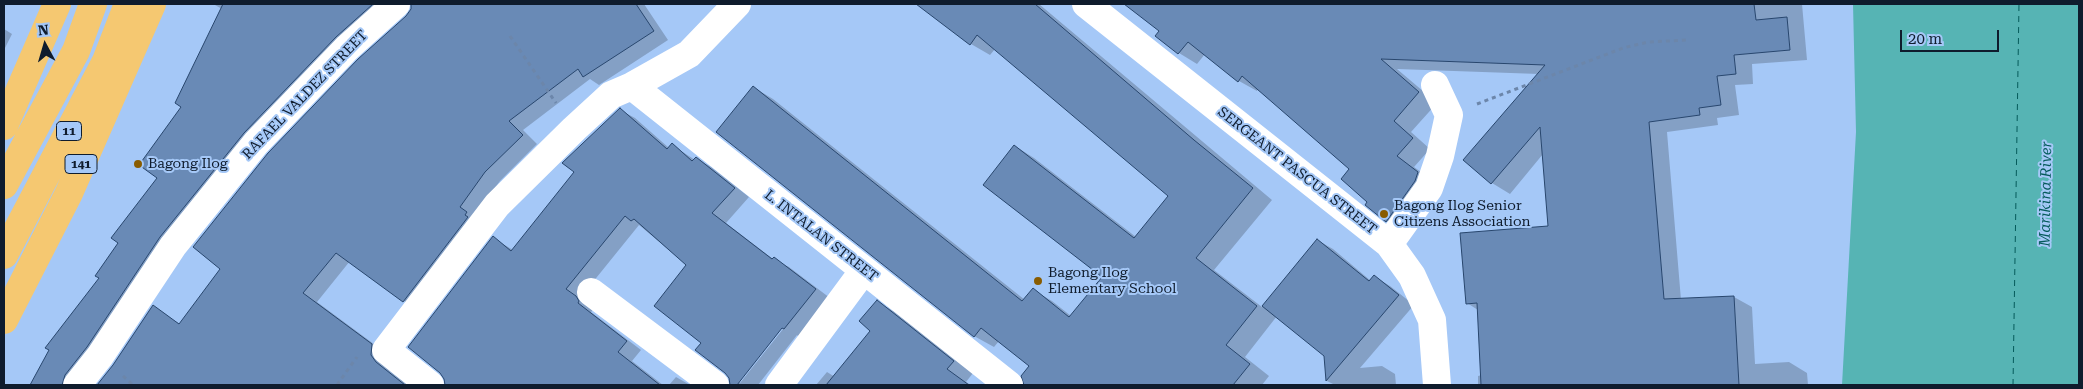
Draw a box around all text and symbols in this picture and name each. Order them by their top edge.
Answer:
north arrow [20,20,70,70]
scale bar [1903,20,2002,52]
text: N [37,22,50,39]
street label: RAFAEL VALDEZ STREET [239,27,371,163]
text: 20 m [1908,30,1942,48]
street label: SERGEANT PASCUA STREET [1214,104,1380,238]
road number: 11 [56,122,82,140]
water label: Marikina River [2036,141,2056,247]
road number: 141 [65,154,97,173]
place label: Bagong Ilog [148,156,228,172]
marker: Bagong Ilog [132,158,144,170]
street label: L. INTALAN STREET [761,187,881,285]
place label: Bagong Ilog Senior Citizens Association [1394,198,1531,230]
marker: Bagong Ilog Senior Citizens Association [1378,208,1390,220]
place label: Bagong Ilog Elementary School [1048,265,1176,298]
marker: Bagong Ilog Elementary School [1032,275,1044,287]

